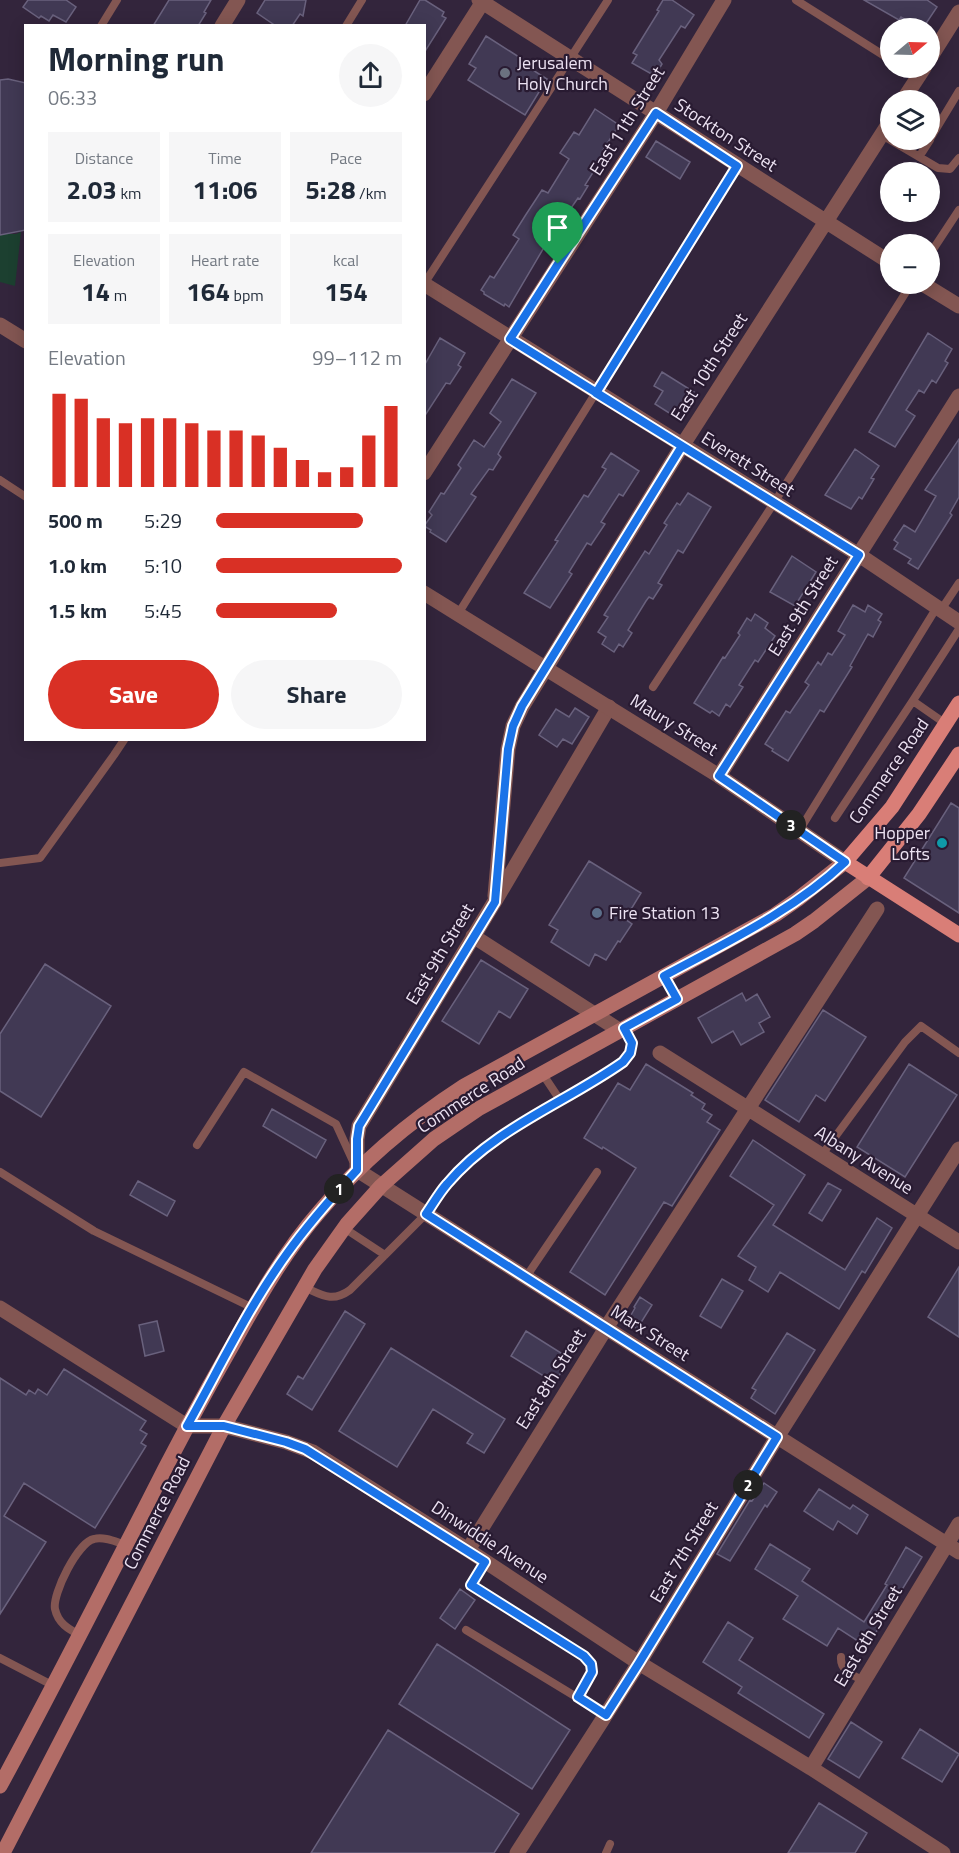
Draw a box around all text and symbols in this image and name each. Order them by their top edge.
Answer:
north arrow [880,18,940,78]
map controls [880,18,940,294]
text: Morning run [48,34,225,84]
button: share [339,44,402,107]
place label: Jerusalem Holy Church [517,49,608,97]
street label: East 11th Street [582,60,671,181]
marker: Jerusalem Holy Church [498,66,512,80]
text: 06:33 [48,82,97,113]
button: layers [880,90,940,150]
street label: Stockton Street [670,91,784,178]
text: Distance [75,146,133,170]
text: Time [208,146,242,170]
text: Pace [330,146,362,170]
button: + [880,162,940,222]
text: 2.03 [67,170,117,209]
text: 11:06 [193,170,257,209]
text: 5:28 [305,170,356,209]
text: km [117,181,141,205]
text: /km [356,181,387,205]
pin [532,202,583,264]
icon: arrive [541,211,574,244]
button: − [880,234,940,294]
text: Elevation [73,248,135,272]
text: Heart rate [191,248,259,272]
text: kcal [333,248,359,272]
text: 14 [81,272,110,311]
text: 164 [186,272,230,311]
text: 154 [324,272,368,311]
text: m [110,283,127,307]
text: bpm [230,283,264,307]
street label: East 10th Street [663,307,754,426]
text: Elevation [48,342,126,373]
text: 99–112 m [312,342,402,373]
street label: Everett Street [696,424,801,503]
text: 500 m [48,505,103,536]
text: 5:29 [144,505,182,536]
text: 1.0 km [48,550,107,581]
text: 5:10 [144,550,182,581]
street label: East 9th Street [761,550,845,661]
text: 1.5 km [48,595,107,626]
text: 5:45 [144,595,182,626]
button: Save [48,660,219,729]
button: Share [231,660,402,729]
street label: Maury Street [625,687,724,763]
street label: Commerce Road [842,712,935,829]
pin: 3 [776,810,806,840]
text: 3 [787,813,795,837]
place label: Hopper Lofts [874,819,930,867]
marker: Hopper Lofts [935,836,949,850]
street label: East 9th Street [399,897,481,1010]
place label: Fire Station 13 [609,899,720,926]
marker: Fire Station 13 [590,906,604,920]
street label: Commerce Road [411,1049,530,1140]
street label: Albany Avenue [810,1118,919,1201]
pin: 1 [324,1174,354,1204]
text: 1 [335,1177,343,1201]
street label: Marx Street [605,1298,696,1368]
street label: East 8th Street [509,1323,593,1434]
street label: Commerce Road [116,1451,197,1574]
pin: 2 [733,1470,763,1500]
text: 2 [744,1473,752,1497]
street label: Dinwiddie Avenue [426,1493,554,1590]
street label: East 7th Street [643,1495,725,1608]
street label: East 6th Street [827,1579,909,1692]

